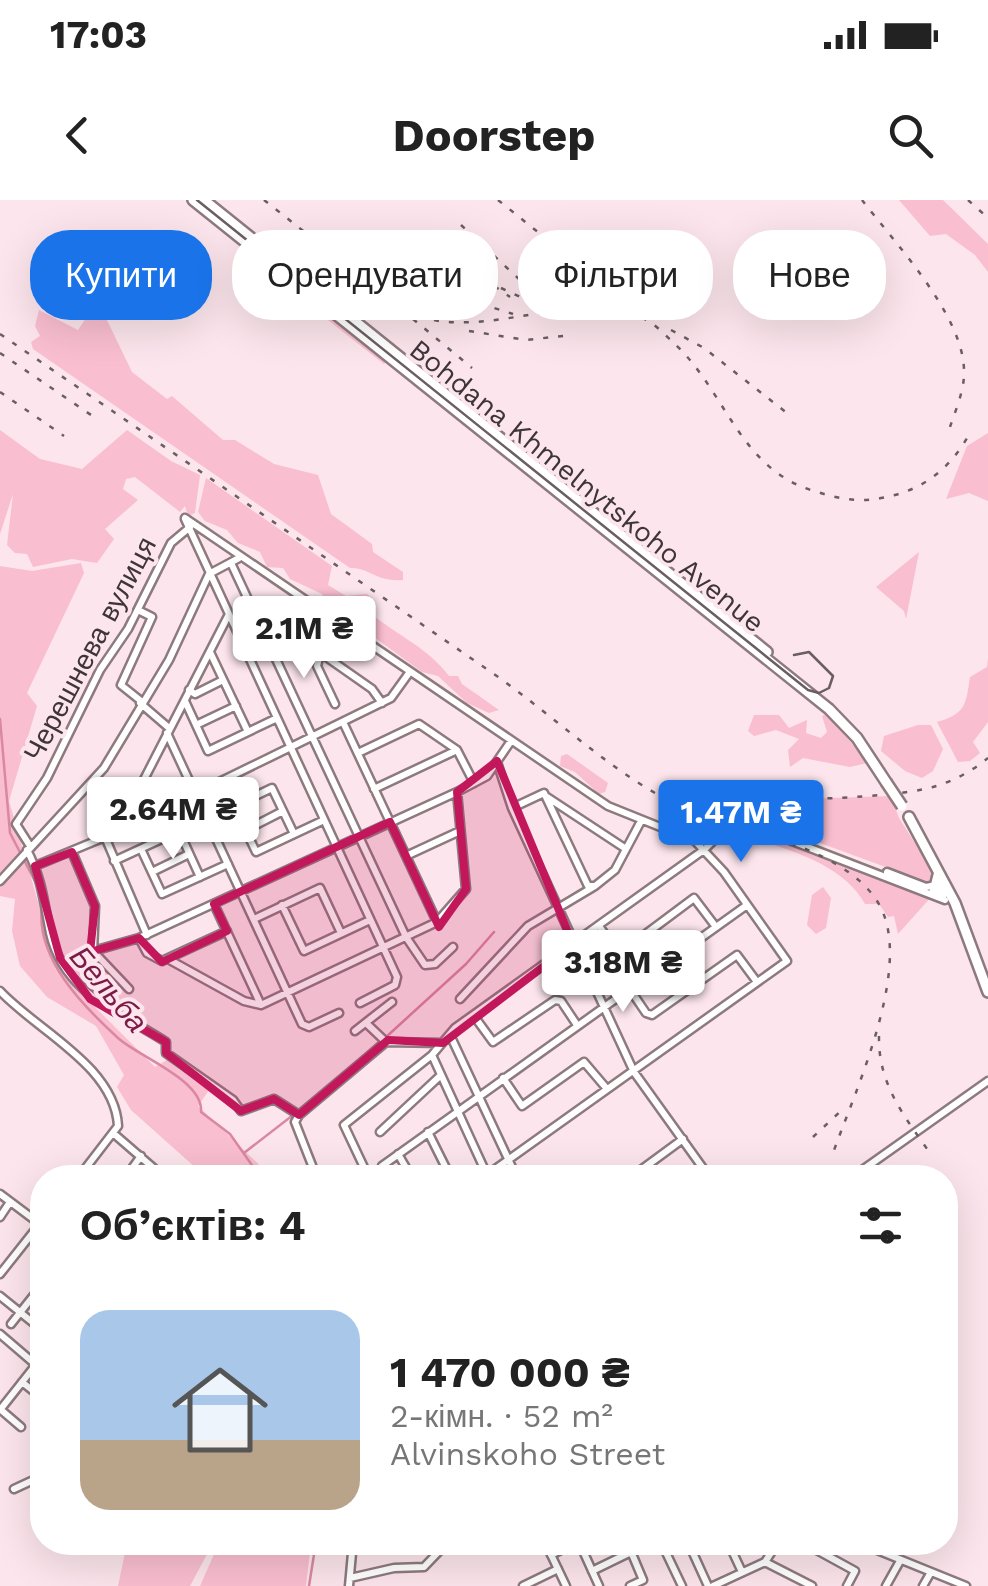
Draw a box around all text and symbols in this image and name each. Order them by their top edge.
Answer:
text: 17:03 [50,13,147,57]
icon: back [50,108,105,163]
icon: search [883,108,938,163]
text: Doorstep [392,109,596,162]
chip: Купити [30,230,212,320]
chip: Орендувати [232,230,498,320]
chip: Фільтри [518,230,713,320]
chip: Нове [733,230,886,320]
street label: Bohdana Khmelnytskoho Avenue [403,333,771,639]
street label: Черешнева вулиця [17,531,163,767]
pin: 2.1M ₴ [223,596,385,681]
text: 2.1M ₴ [255,609,353,647]
pin: 2.64M ₴ [81,777,265,862]
pin: 1.47M ₴ [649,780,833,865]
text: 2.64M ₴ [109,790,237,828]
text: 1.47M ₴ [680,793,802,831]
pin: 3.18M ₴ [531,930,715,1015]
water label: Бельба [63,939,155,1039]
text: 3.18M ₴ [564,943,682,981]
icon: filters [853,1198,908,1253]
text: Об’єктів: 4 [80,1201,306,1250]
text: 1 470 000 ₴ [390,1348,630,1397]
icon: home [160,1350,280,1470]
text: 2-кімн. · 52 m² [390,1397,613,1435]
text: Alvinskoho Street [390,1435,665,1473]

